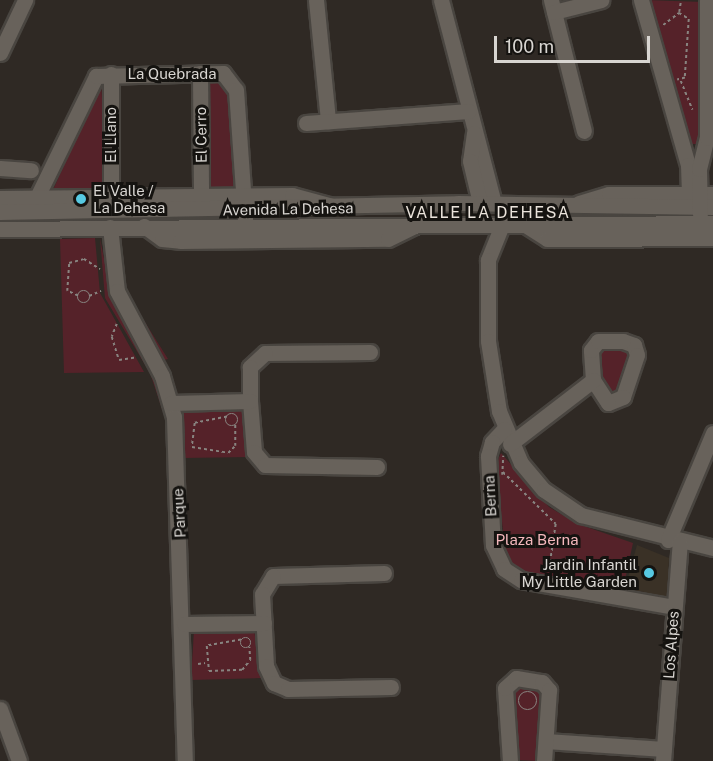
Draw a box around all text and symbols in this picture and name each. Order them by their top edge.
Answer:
scale bar [497,24,653,62]
text: 100 m [505,36,554,57]
street label: La Quebrada [128,65,216,83]
street label: El Llano [102,107,120,163]
street label: El Cerro [192,107,210,163]
place label: El Valle / La Dehesa [93,181,165,216]
marker: El Valle / La Dehesa [74,192,88,206]
street label: Avenida La Dehesa [222,199,354,219]
district label: VALLE LA DEHESA [405,203,571,223]
street label: Berna [480,475,500,517]
street label: Parque [169,488,189,538]
park label: Plaza Berna [496,531,578,549]
place label: Jardin Infantil My Little Garden [521,555,637,590]
marker: Jardin Infantil My Little Garden [642,566,656,580]
street label: Los Alpes [660,610,682,680]

